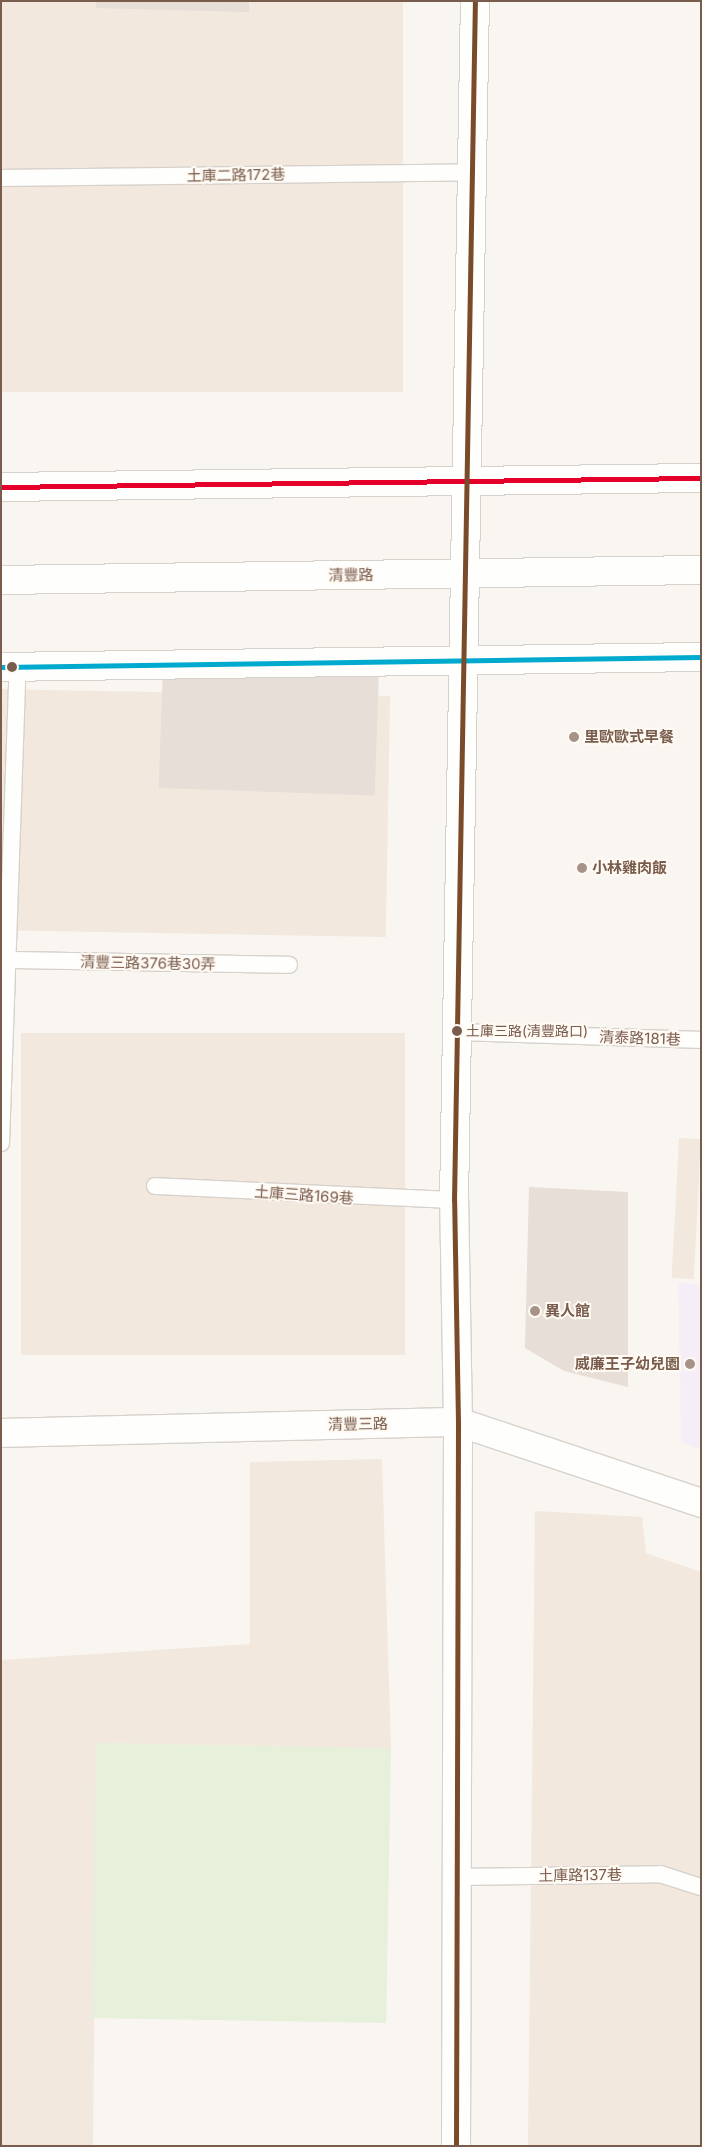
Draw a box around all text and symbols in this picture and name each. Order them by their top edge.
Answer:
street label: 土庫二路172巷 [186,165,286,185]
street label: 清豐路 [328,566,374,584]
unlabelled marker [7,662,17,672]
place label: 里歐歐式早餐 [584,728,674,746]
marker: 里歐歐式早餐 [568,731,580,743]
place label: 小林雞肉飯 [592,859,667,877]
marker: 小林雞肉飯 [576,862,588,874]
street label: 清豐三路376巷30弄 [80,953,216,973]
place label: 土庫三路(清豐路口) [466,1023,588,1039]
marker: 土庫三路(清豐路口) [452,1026,462,1036]
street label: 清泰路181巷 [599,1028,681,1048]
street label: 土庫三路169巷 [254,1183,354,1207]
place label: 異人館 [545,1302,590,1320]
marker: 異人館 [529,1305,541,1317]
place label: 威廉王子幼兒園 [575,1355,680,1373]
marker: 威廉王子幼兒園 [684,1358,696,1370]
street label: 清豐三路 [328,1414,388,1434]
street label: 土庫路137巷 [538,1865,622,1885]

